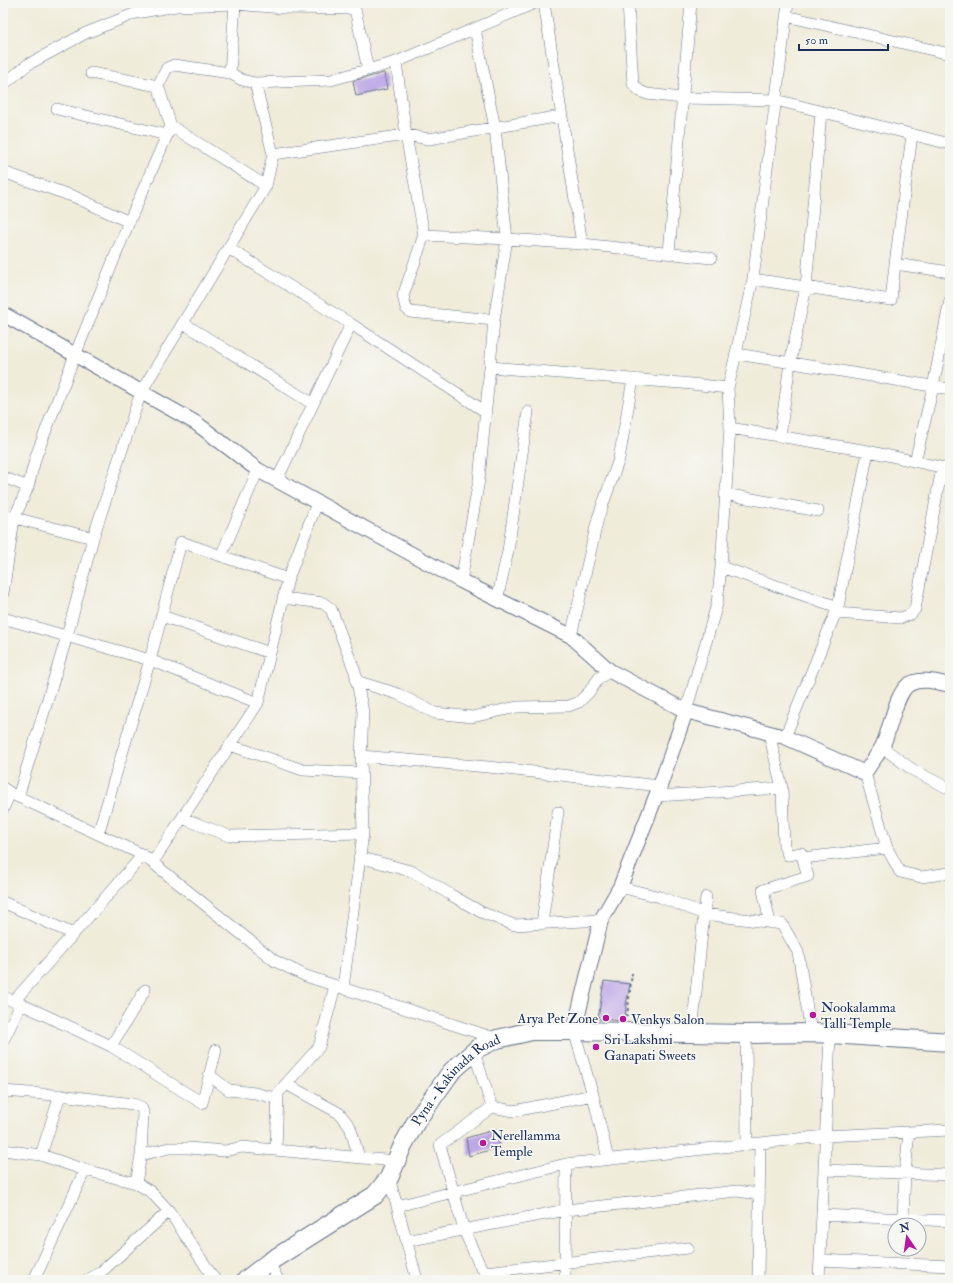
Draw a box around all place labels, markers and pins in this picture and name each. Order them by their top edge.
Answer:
place label: Nookalamma Talli Temple [821,999,896,1033]
place label: Arya Pet Zone [517,1010,598,1028]
marker: Nookalamma Talli Temple [808,1010,818,1020]
place label: Venkys Salon [631,1011,704,1029]
marker: Arya Pet Zone [601,1013,611,1023]
marker: Venkys Salon [618,1014,628,1024]
place label: Sri Lakshmi Ganapati Sweets [604,1031,696,1065]
marker: Sri Lakshmi Ganapati Sweets [591,1042,601,1052]
place label: Nerellamma Temple [491,1127,561,1161]
marker: Nerellamma Temple [478,1138,488,1148]

